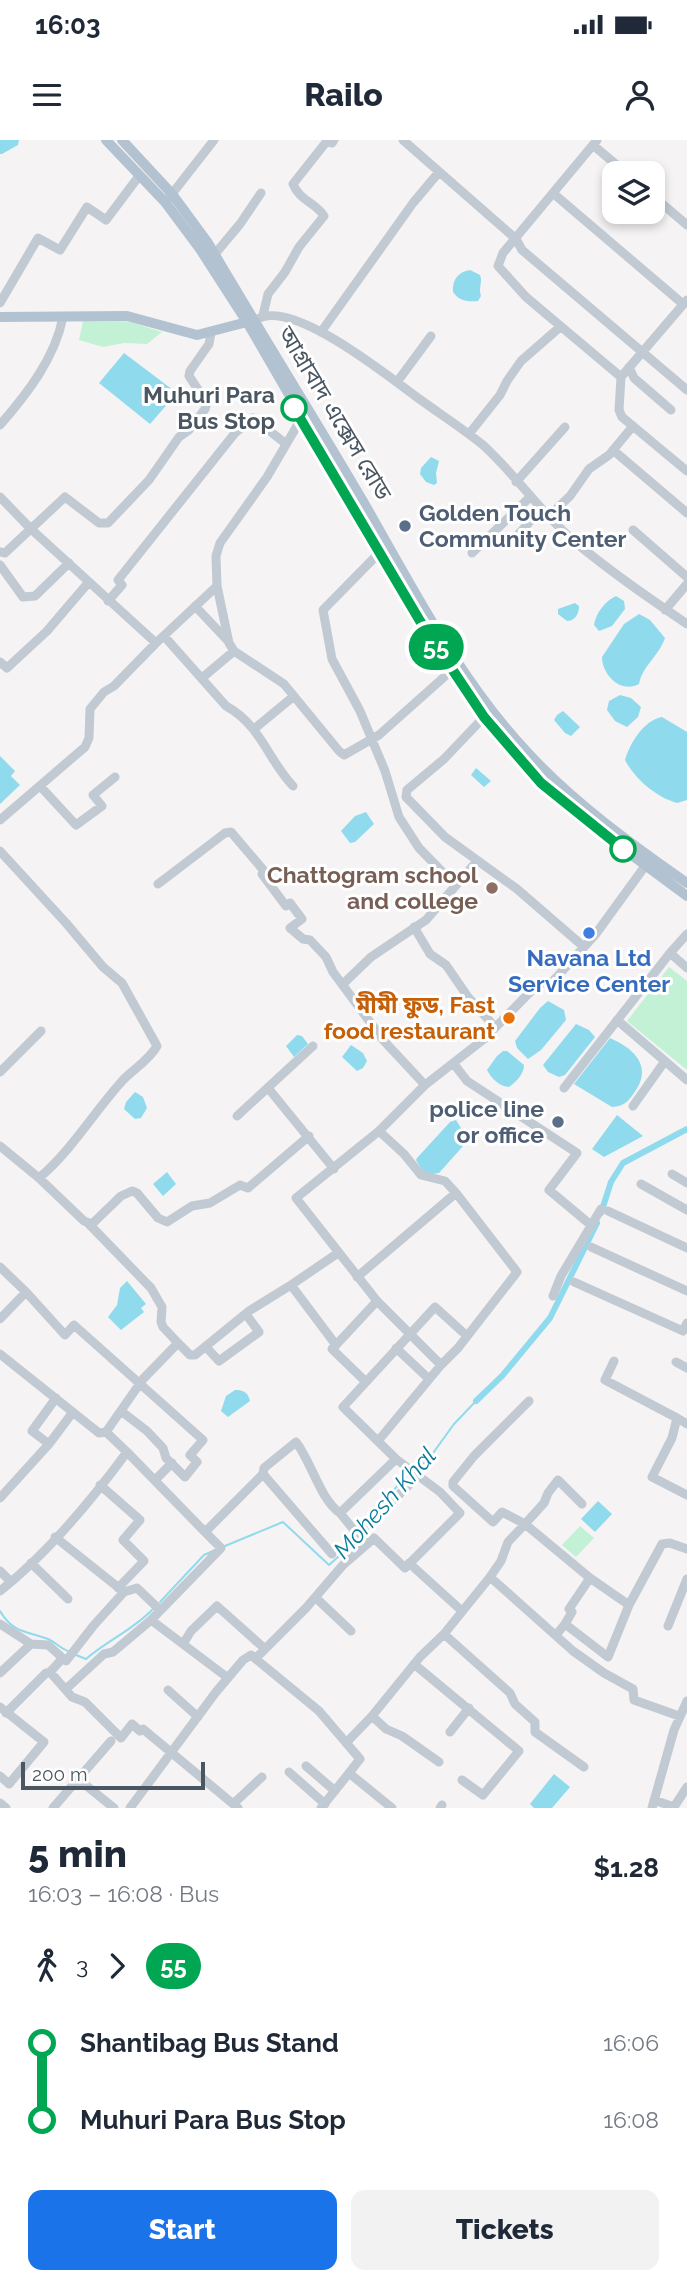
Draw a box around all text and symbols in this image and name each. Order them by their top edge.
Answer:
text: 16:03 [35,10,101,40]
icon: menu [28,76,66,114]
text: Railo [304,76,383,113]
icon: person [621,76,659,114]
map controls [602,161,665,224]
button: layers [602,161,665,224]
street label: আগ্রাবাদ এক্সেস রোড [272,320,398,505]
place label: Muhuri Para Bus Stop [143,381,275,434]
marker: Muhuri Para Bus Stop [281,395,307,421]
place label: Golden Touch Community Center [419,499,627,552]
marker: Golden Touch Community Center [397,518,413,534]
line badge: 55 [404,624,467,670]
text: 55 [423,632,449,661]
unlabelled marker [610,836,636,862]
place label: Chattogram school and college [267,861,479,914]
marker: Chattogram school and college [484,880,500,896]
marker: Navana Ltd Service Center [581,925,597,941]
place label: Navana Ltd Service Center [508,944,670,997]
place label: মীমী ফুড, Fast food restaurant [324,991,495,1044]
marker: মীমী ফুড, Fast food restaurant [501,1010,517,1026]
place label: police line or office [429,1095,544,1148]
marker: police line or office [550,1114,566,1130]
water label: Mohesh Khal [327,1441,442,1564]
scale bar [21,1759,205,1791]
text: 200 m [32,1763,87,1785]
text: 5 min [28,1831,127,1876]
text: $1.28 [593,1853,659,1883]
text: 16:03 – 16:08 · Bus [28,1880,219,1907]
icon: walk [28,1947,66,1985]
icon: forward [98,1947,136,1985]
text: 55 [160,1951,187,1980]
text: 3 [76,1952,88,1979]
text: Shantibag Bus Stand [80,2028,339,2058]
text: 16:06 [603,2029,659,2056]
text: Muhuri Para Bus Stop [80,2105,346,2135]
text: 16:08 [603,2106,659,2133]
button: Start [28,2190,337,2270]
button: Tickets [351,2190,659,2270]

